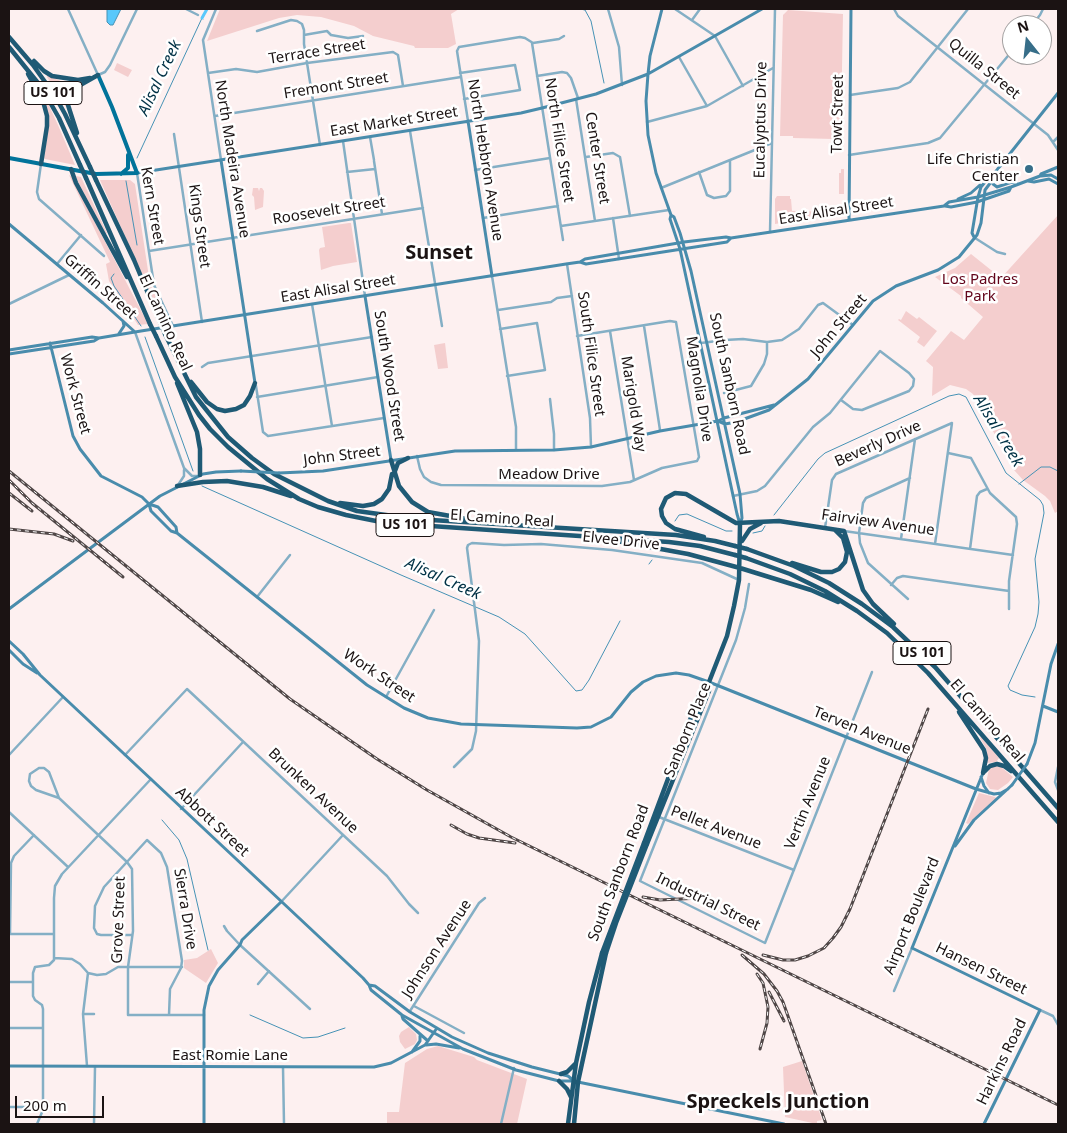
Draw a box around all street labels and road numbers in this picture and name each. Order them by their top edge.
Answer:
street label: Terrace Street [267,35,367,69]
street label: Quilla Street [945,35,1023,103]
street label: Eucalyptus Drive [751,61,771,179]
street label: Fremont Street [282,69,390,103]
street label: Towt Street [828,74,848,154]
street label: North Filice Street [540,76,578,204]
street label: North Hebbron Avenue [463,78,507,242]
street label: North Madeira Avenue [211,79,253,239]
road number: US 101 [24,82,82,105]
street label: East Market Street [329,103,459,141]
street label: Center Street [581,111,613,205]
street label: Kern Street [136,166,168,246]
street label: Kings Street [184,183,214,269]
street label: Roosevelt Street [271,193,387,229]
street label: East Alisal Street [777,193,895,229]
street label: Griffin Street [60,251,140,323]
street label: East Alisal Street [279,271,397,307]
street label: El Camino Real [135,272,195,374]
street label: South Filice Street [573,290,609,418]
street label: John Street [807,291,871,361]
street label: South Wood Street [370,309,408,443]
street label: South Sanborn Road [705,311,753,457]
street label: Magnolia Drive [682,335,716,443]
street label: Work Street [56,352,94,436]
street label: Marigold Way [617,355,649,453]
street label: Beverly Drive [832,417,924,471]
street label: John Street [302,442,382,470]
street label: Meadow Drive [498,466,600,484]
street label: El Camino Real [449,506,555,532]
street label: Fairview Avenue [820,506,936,540]
road number: US 101 [376,514,434,536]
street label: Elvee Drive [581,528,661,554]
road number: US 101 [893,641,951,664]
street label: Work Street [340,645,418,707]
street label: El Camino Real [946,676,1028,766]
street label: Sanborn Place [661,680,715,780]
street label: Terven Avenue [810,703,914,759]
street label: Brunken Avenue [264,745,362,837]
street label: Vertin Avenue [781,754,835,852]
street label: Abbott Street [172,783,252,861]
street label: South Sanborn Road [585,802,653,944]
street label: Pellet Avenue [668,802,764,854]
street label: Airport Boulevard [880,855,944,977]
street label: Sierra Drive [170,867,200,951]
street label: Industrial Street [653,869,763,935]
street label: Grove Street [108,876,130,964]
street label: Johnson Avenue [398,896,476,1002]
street label: Hansen Street [932,939,1030,999]
street label: Harkins Road [973,1016,1031,1108]
street label: East Romie Lane [172,1047,288,1065]

